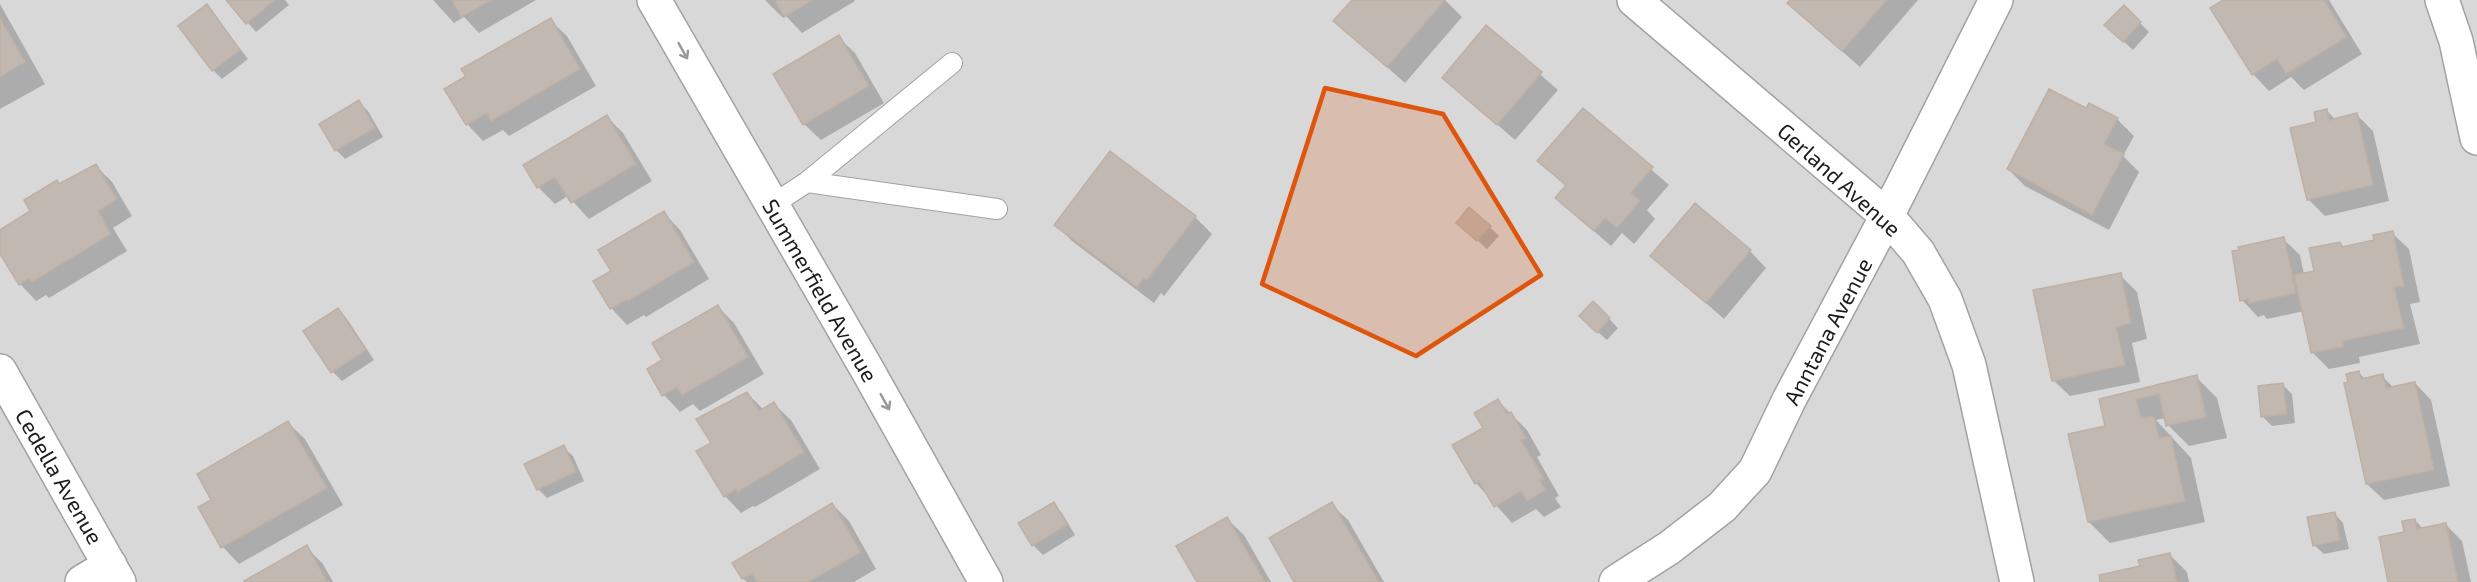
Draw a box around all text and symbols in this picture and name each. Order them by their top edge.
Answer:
one-way arrow [677,42,689,59]
street label: Gerland Avenue [1773,117,1907,241]
street label: Summerfield Avenue [758,194,884,386]
street label: Anntana Avenue [1777,253,1877,409]
one-way arrow [880,393,892,410]
street label: Cedella Avenue [11,404,109,548]

